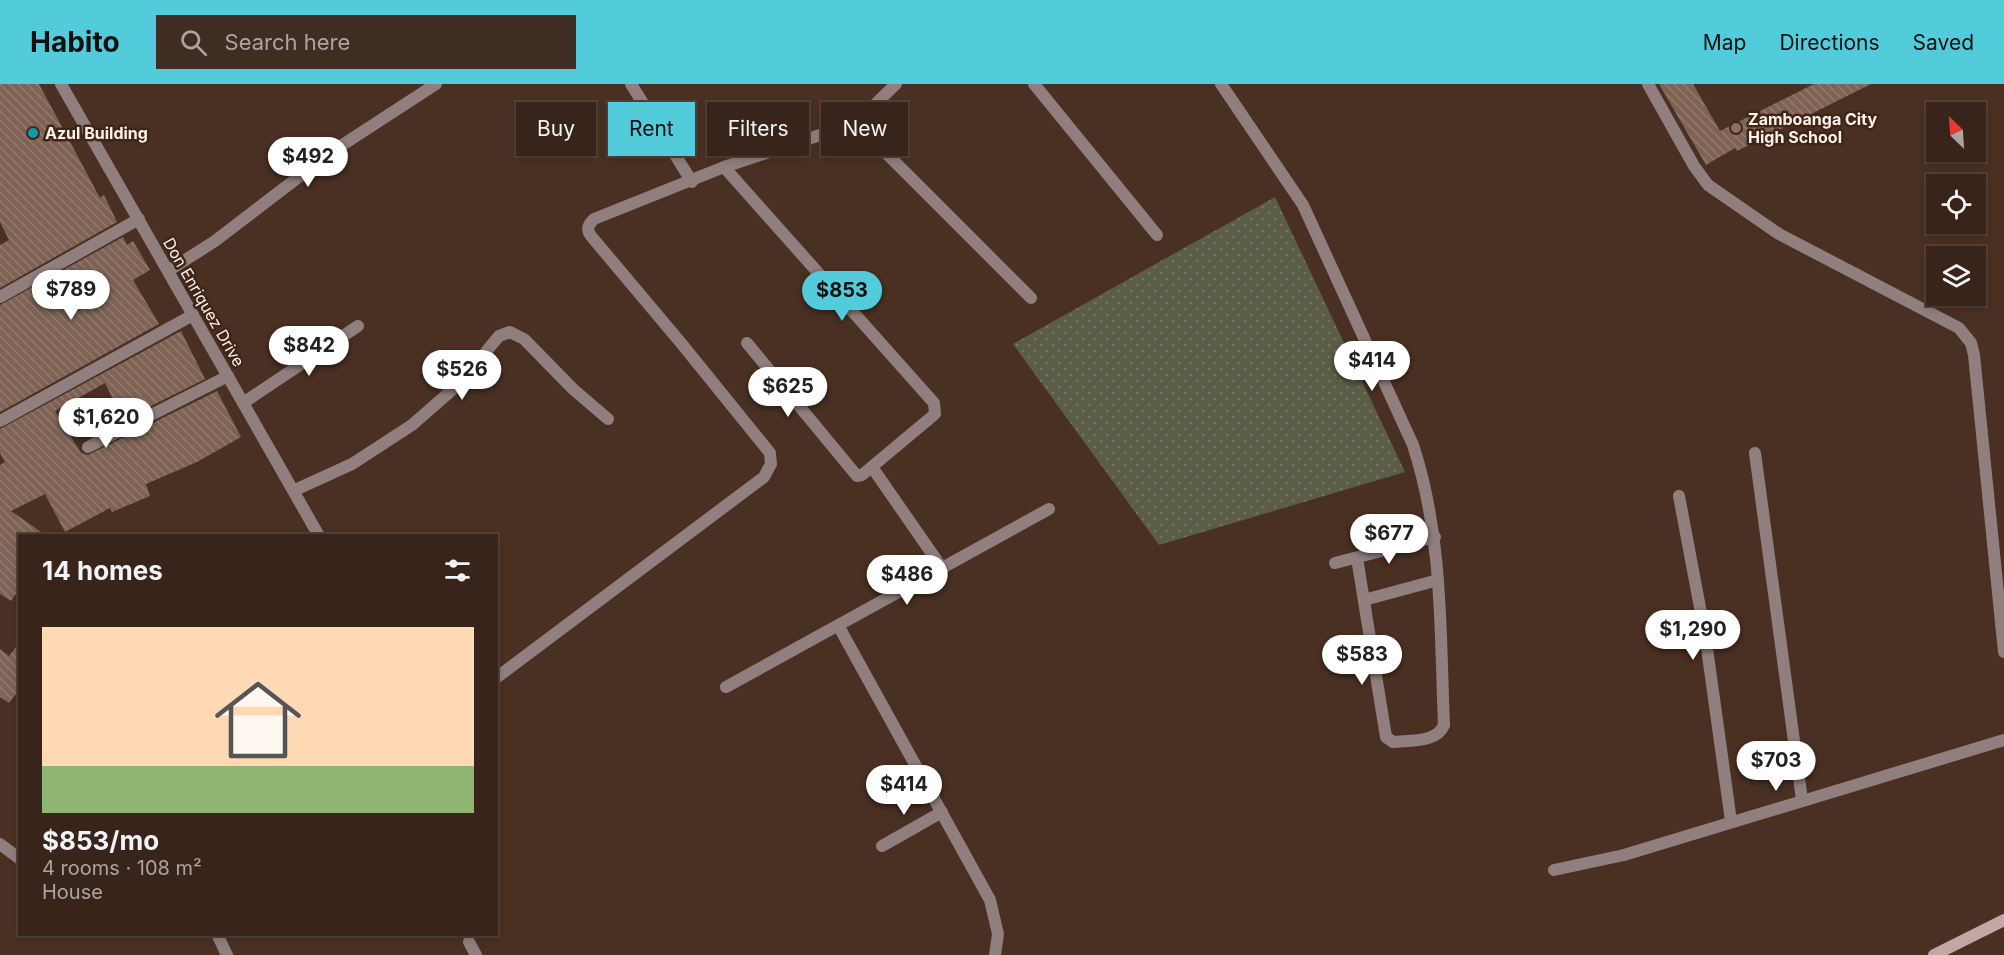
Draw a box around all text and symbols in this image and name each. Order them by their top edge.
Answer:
search box [156,15,576,69]
text: Habito [30,25,120,59]
icon: search [177,26,210,59]
text: Search here [225,29,350,55]
text: Map [1703,30,1746,55]
text: Directions [1779,30,1880,55]
text: Saved [1913,30,1974,55]
chip: Buy [516,102,596,156]
chip: Rent [608,102,695,156]
chip: Filters [707,102,809,156]
chip: New [821,102,908,156]
north arrow [1926,102,1986,162]
map controls [1926,102,1986,306]
place label: Zamboanga City High School [1748,109,1877,147]
marker: Zamboanga City High School [1729,121,1743,135]
place label: Azul Building [45,123,148,143]
marker: Azul Building [26,126,40,140]
pin: $492 [272,137,344,188]
text: $492 [282,144,334,168]
button: locate [1926,174,1986,234]
street label: Don Enriquez Drive [159,234,249,370]
button: layers [1926,246,1986,306]
pin: $789 [35,270,107,321]
pin: $853 [806,271,878,322]
text: $789 [46,277,96,301]
text: $853 [816,278,868,302]
pin: $842 [273,326,345,377]
text: $842 [283,333,335,357]
pin: $414 [1336,341,1408,392]
text: $414 [1348,348,1396,372]
pin: $526 [426,350,498,401]
text: $526 [436,357,488,381]
pin: $625 [752,367,824,418]
text: $625 [762,374,814,398]
pin: $1,620 [57,398,155,449]
text: $1,620 [73,405,139,429]
pin: $677 [1353,514,1425,565]
text: $677 [1364,521,1414,545]
icon: filters [441,554,474,587]
text: 14 homes [42,555,163,586]
pin: $486 [871,555,943,606]
text: $486 [881,562,933,586]
pin: $1,290 [1644,610,1742,661]
text: $1,290 [1659,617,1727,641]
pin: $583 [1326,635,1398,686]
text: $583 [1336,642,1388,666]
icon: home [204,666,312,774]
pin: $703 [1740,741,1812,792]
text: $703 [1751,748,1801,772]
pin: $414 [868,765,940,816]
text: $414 [880,772,928,796]
text: $853/mo [42,825,159,856]
text: 4 rooms · 108 m² [42,856,202,880]
text: House [42,880,103,904]

